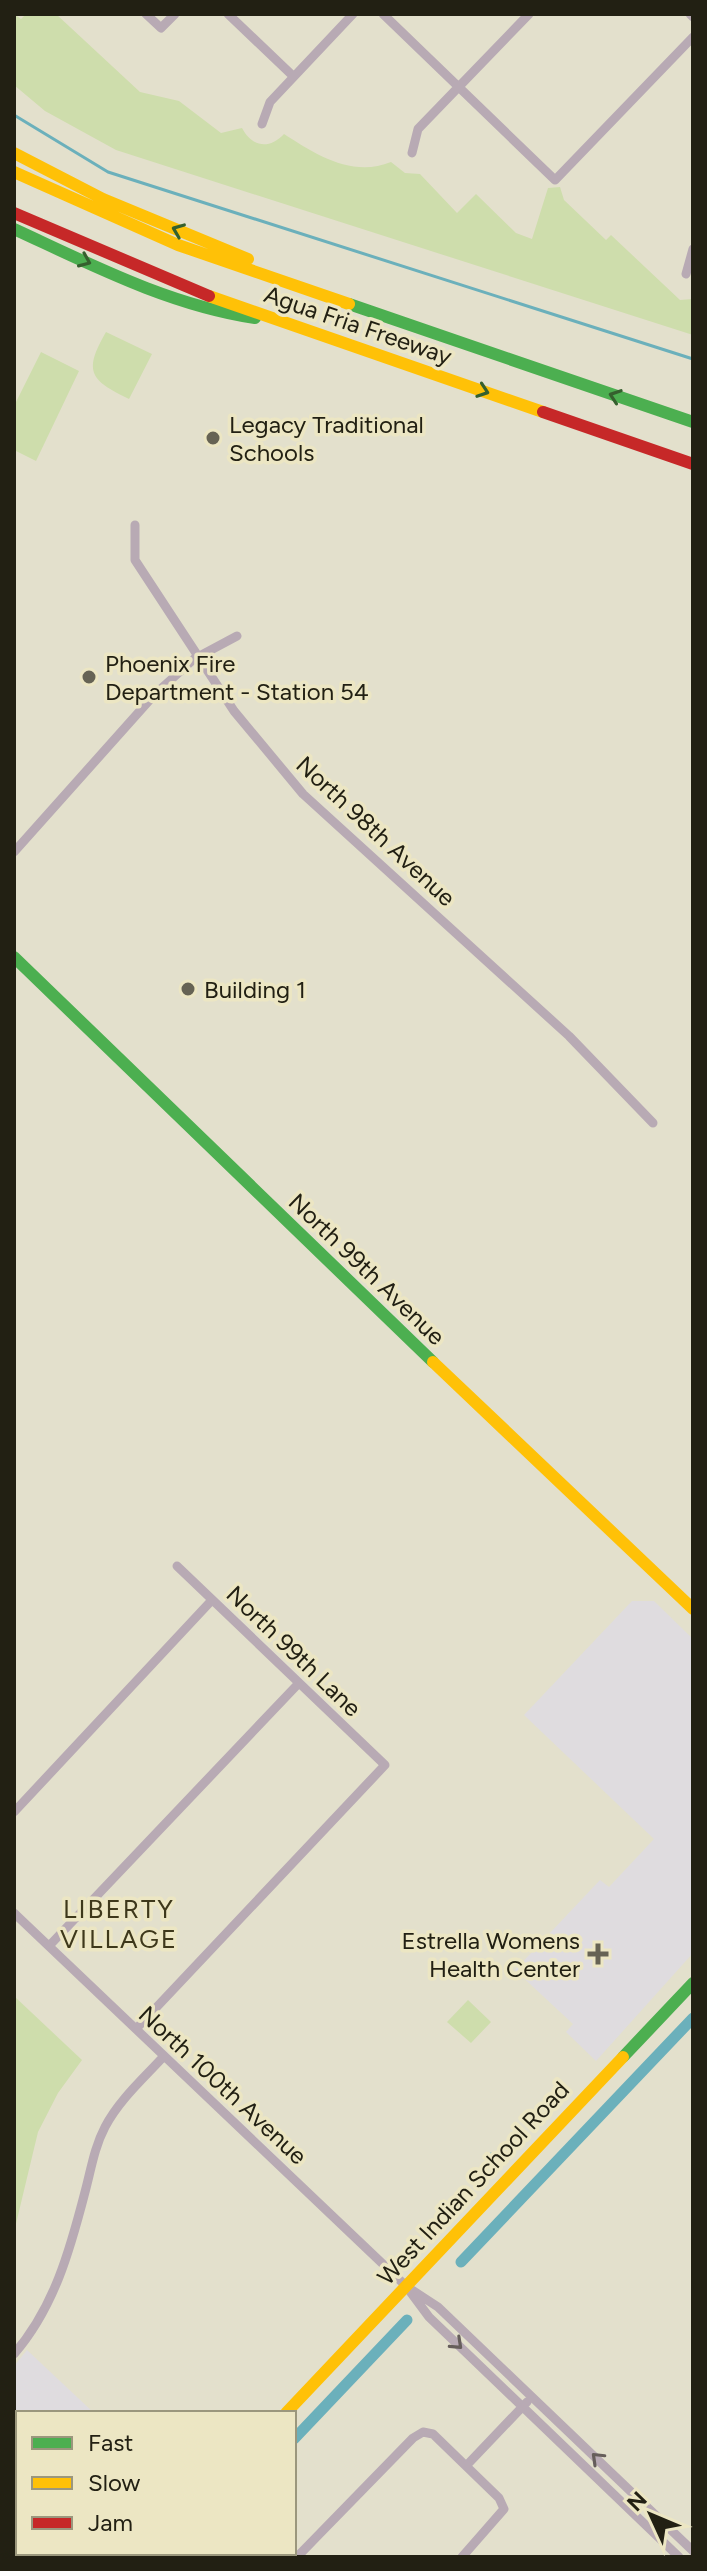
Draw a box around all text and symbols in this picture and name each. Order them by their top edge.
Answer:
one-way arrow [171,224,186,240]
one-way arrow [77,251,91,267]
street label: Agua Fria Freeway [260,279,456,371]
one-way arrow [475,382,489,398]
one-way arrow [609,390,623,406]
place label: Legacy Traditional Schools [229,410,424,467]
marker: Legacy Traditional Schools [204,429,222,447]
place label: Phoenix Fire Department - Station 54 [105,649,369,706]
marker: Phoenix Fire Department - Station 54 [80,668,98,686]
street label: North 98th Avenue [290,750,462,912]
place label: Building 1 [204,975,306,1004]
marker: Building 1 [179,980,197,998]
street label: North 99th Avenue [283,1187,451,1351]
street label: North 99th Lane [221,1580,367,1722]
district label: LIBERTY VILLAGE [60,1893,178,1955]
place label: Estrella Womens Health Center [402,1926,580,1983]
marker: Estrella Womens Health Center [587,1943,609,1965]
street label: North 100th Avenue [133,2000,313,2170]
street label: West Indian School Road [371,2075,575,2291]
one-way arrow [448,2335,462,2349]
legend [16,2411,296,2555]
text: Fast [88,2428,133,2457]
one-way arrow [591,2454,606,2468]
text: Slow [88,2468,141,2497]
north arrow [611,2475,691,2555]
text: N [621,2486,653,2517]
text: Jam [88,2508,133,2537]

